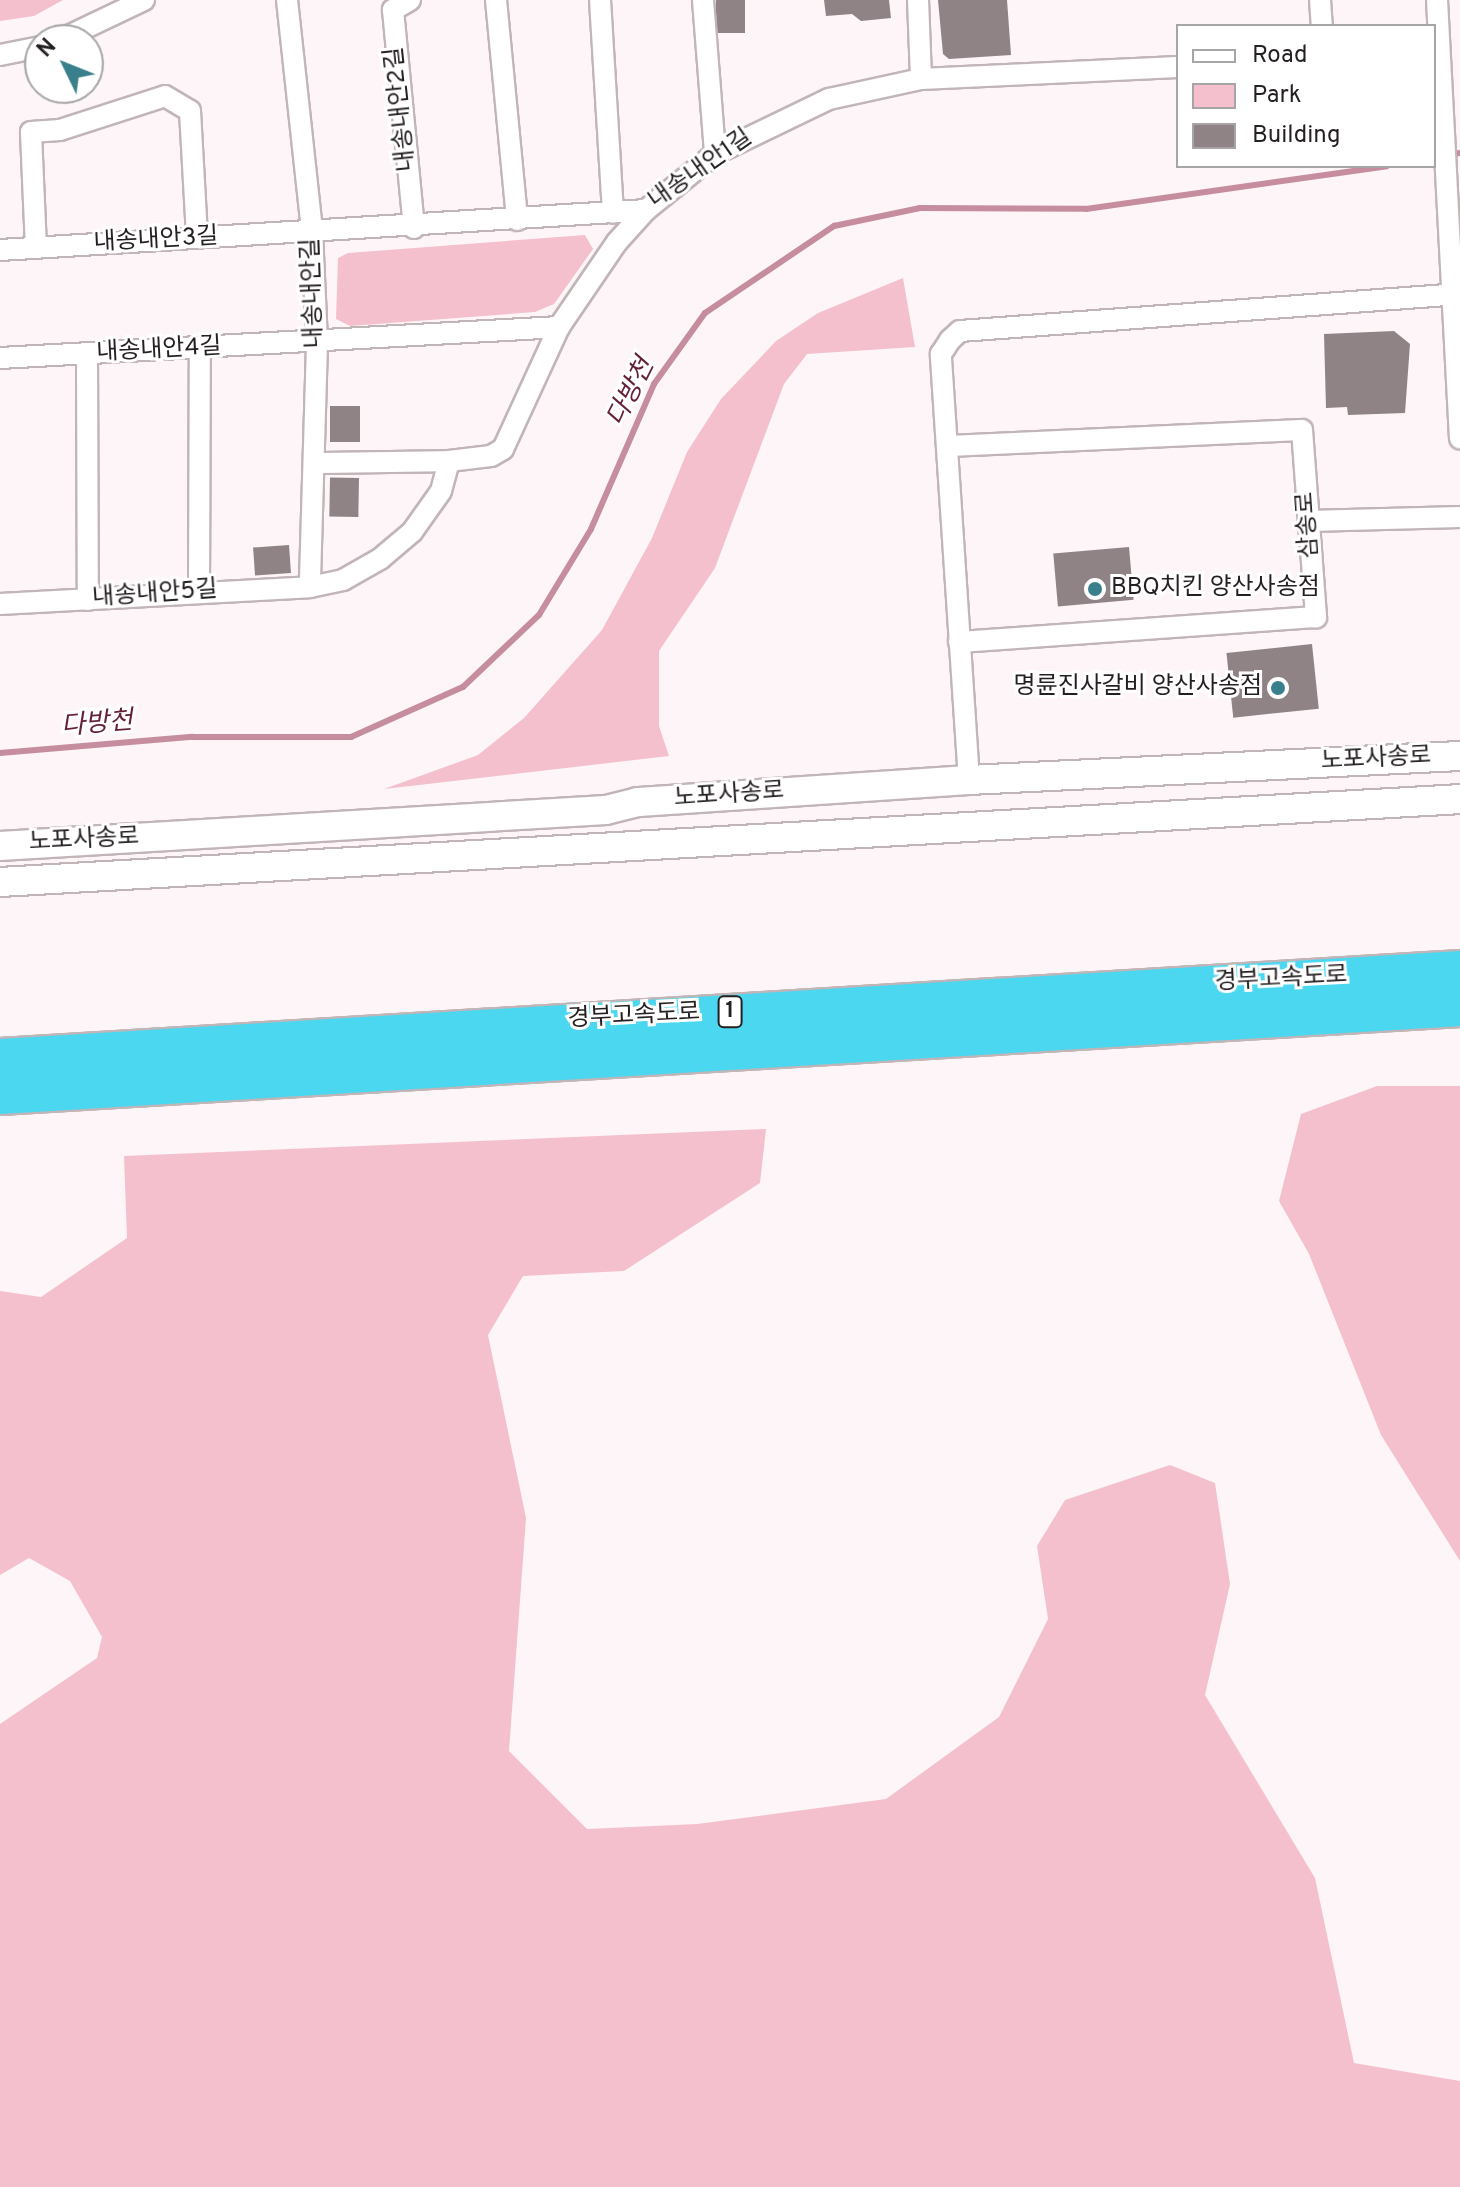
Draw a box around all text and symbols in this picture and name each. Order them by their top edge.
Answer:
north arrow [24,24,104,104]
legend [1176,24,1436,168]
text: N [32,34,63,64]
text: Road [1252,41,1308,71]
street label: 내송내안2길 [381,45,423,173]
text: Park [1252,81,1302,111]
text: Building [1252,121,1341,151]
street label: 내송내안1길 [644,124,758,216]
street label: 내송내안3길 [93,223,219,259]
street label: 내송내안길 [298,237,330,349]
street label: 내송내안4길 [96,333,222,369]
water label: 다방천 [602,354,662,432]
street label: 삼송로 [1292,491,1326,559]
place label: BBQ치킨 양산사송점 [1111,575,1320,603]
street label: 내송내안5길 [91,576,219,614]
marker: BBQ치킨 양산사송점 [1086,580,1104,598]
place label: 명륜진사갈비 양산사송점 [1013,674,1262,702]
marker: 명륜진사갈비 양산사송점 [1269,679,1287,697]
water label: 다방천 [60,706,134,744]
street label: 노포사송로 [1320,743,1432,777]
street label: 노포사송로 [673,778,785,814]
street label: 노포사송로 [28,824,140,858]
street label: 경부고속도로 [1214,962,1348,998]
road number: 1 [716,994,744,1030]
street label: 경부고속도로 [567,999,701,1035]

